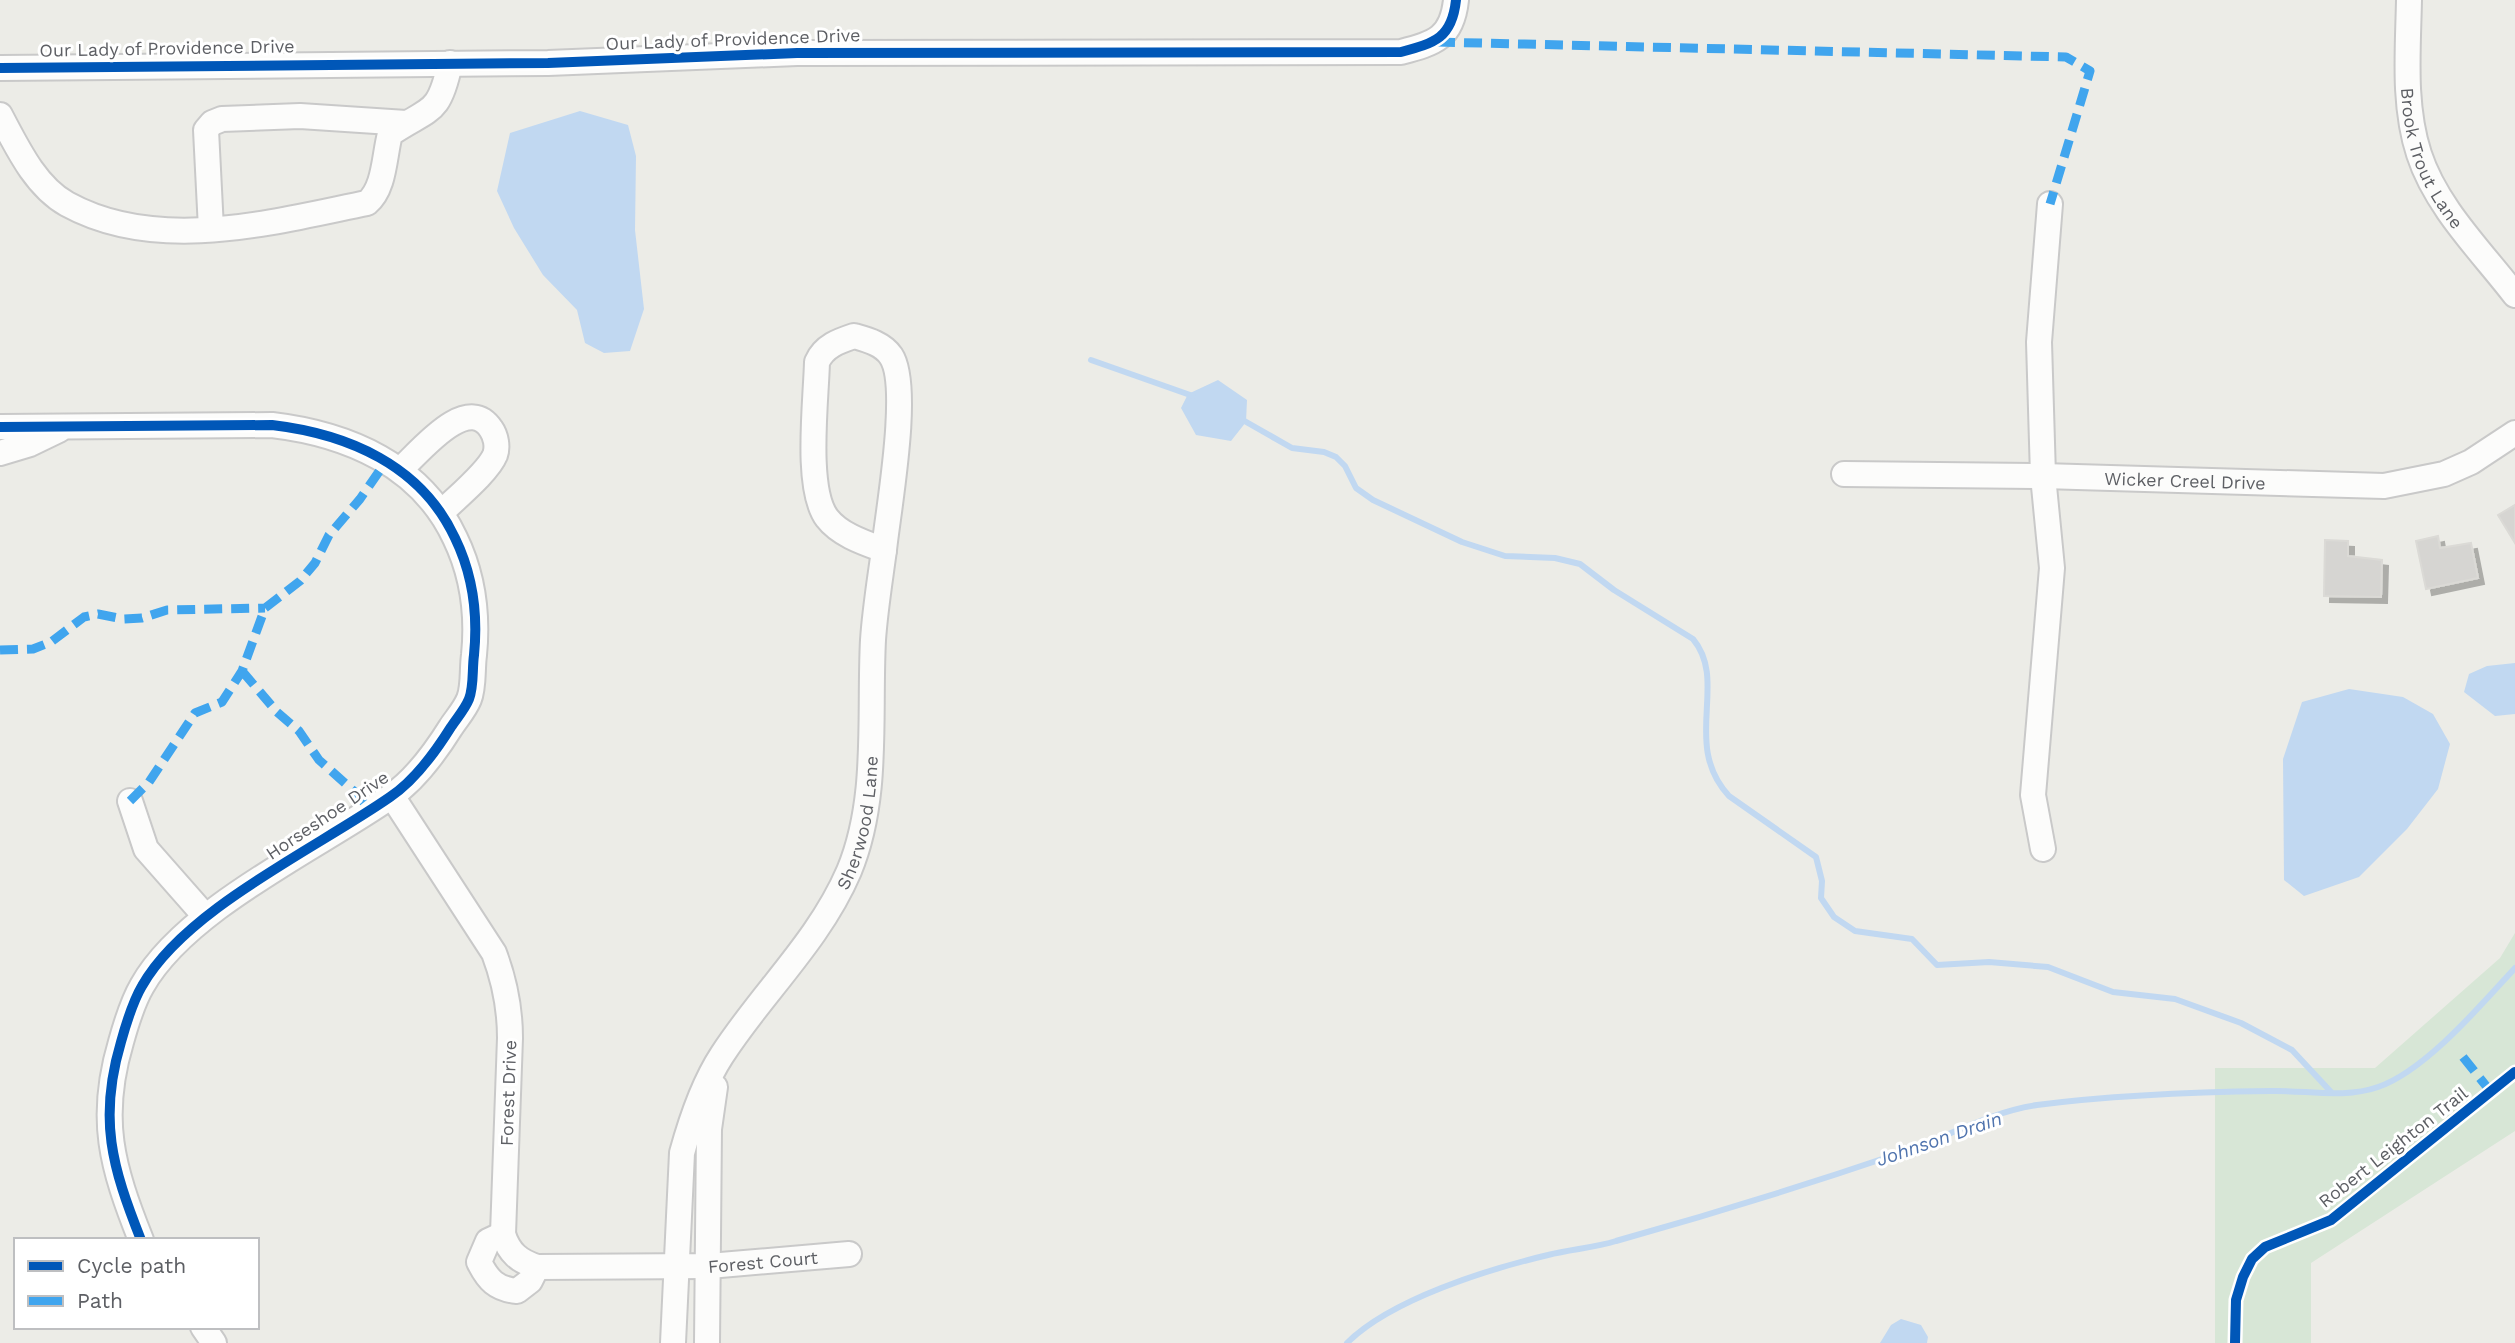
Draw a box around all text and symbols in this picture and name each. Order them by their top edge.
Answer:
street label: Our Lady of Providence Drive [605,24,861,54]
street label: Our Lady of Providence Drive [39,35,295,61]
street label: Brook Trout Lane [2397,87,2468,233]
street label: Wicker Creel Drive [2104,467,2266,493]
street label: Sherwood Lane [832,755,881,893]
street label: Horseshoe Drive [262,766,392,864]
street label: Forest Drive [496,1040,520,1146]
street label: Robert Leighton Trail [2314,1082,2472,1212]
water label: Johnson Drain [1873,1107,2005,1171]
legend [14,1238,259,1329]
street label: Forest Court [707,1246,819,1277]
text: Cycle path [77,1253,186,1278]
text: Path [77,1288,123,1313]

